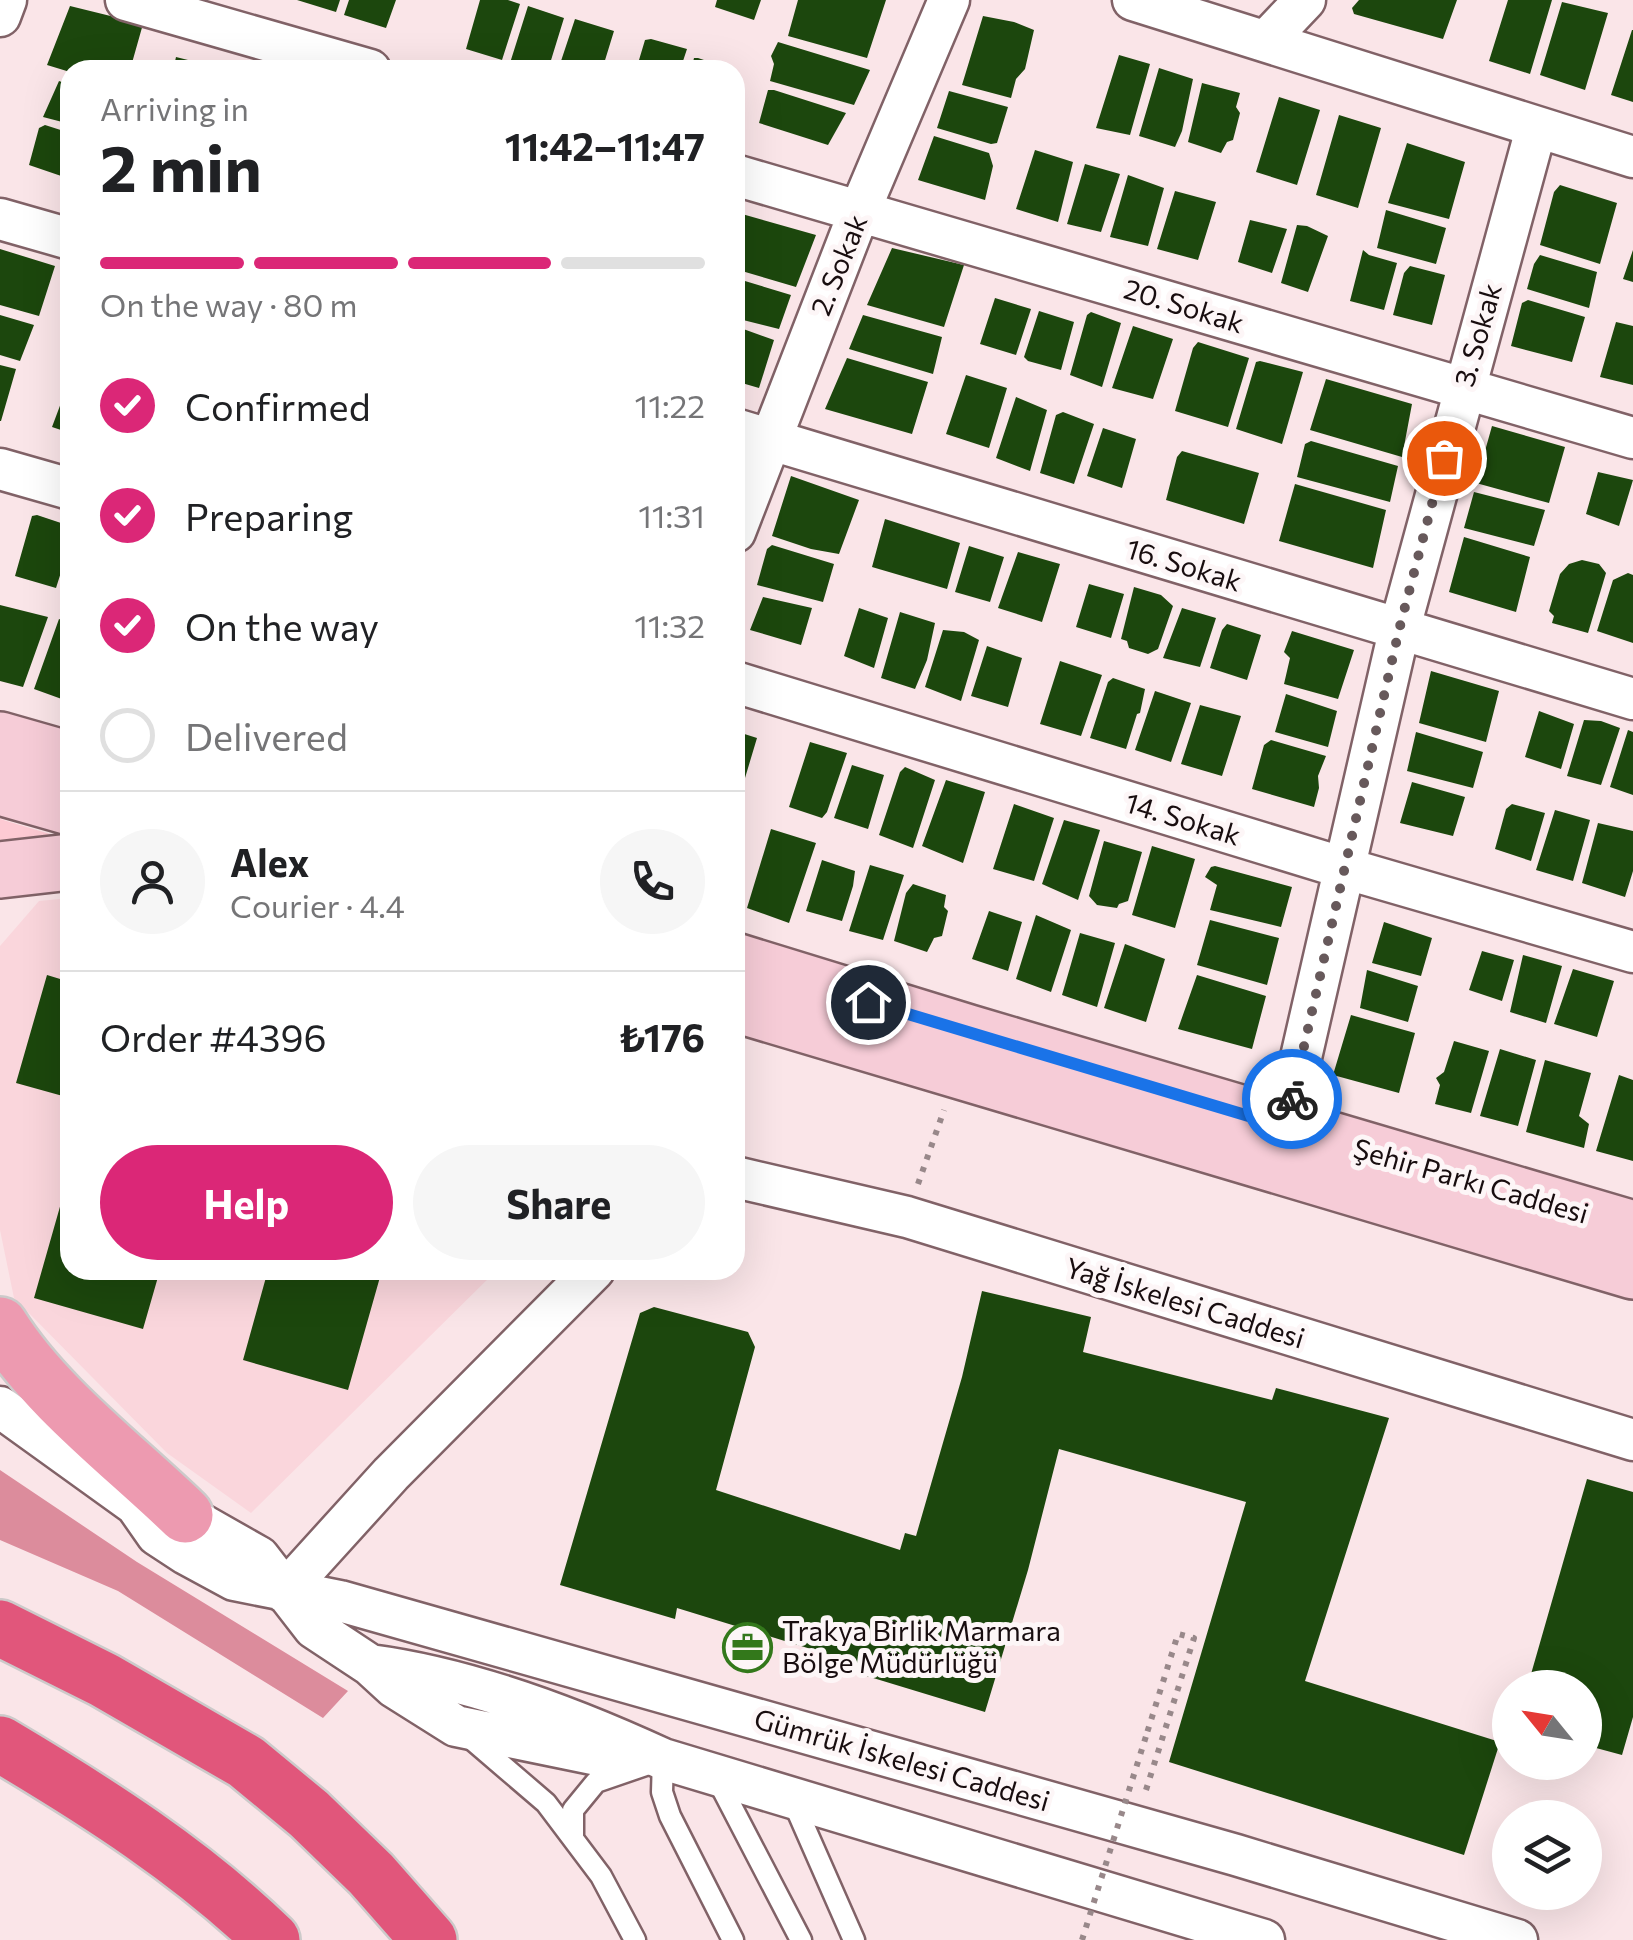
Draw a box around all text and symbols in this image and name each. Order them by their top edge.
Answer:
text: Arriving in [100,88,249,128]
text: 11:42–11:47 [505,122,705,169]
text: 2 min [100,126,262,205]
street label: 2. Sokak [803,209,874,320]
street label: 20. Sokak [1120,271,1248,339]
street label: 3. Sokak [1446,279,1508,390]
text: On the way · 80 m [100,284,357,324]
icon: check [100,378,155,433]
text: Confirmed [185,382,371,429]
text: 11:22 [635,385,705,425]
pin [1402,416,1487,501]
icon: bag [1417,431,1472,486]
icon: check [100,488,155,543]
text: Preparing [185,492,353,539]
text: 11:31 [638,495,705,535]
street label: 16. Sokak [1123,530,1246,598]
icon: check [100,598,155,653]
text: On the way [185,602,379,649]
text: 11:32 [634,605,705,645]
text: Delivered [185,712,348,759]
street label: 14. Sokak [1122,784,1245,852]
button: person [100,829,205,934]
button: phone [600,829,705,934]
text: Alex [230,838,309,885]
text: Courier · 4.4 [230,885,405,925]
pin [826,960,911,1045]
icon: home [841,975,896,1030]
text: Order #4396 [100,1013,327,1060]
text: ₺176 [619,1013,705,1060]
courier [1242,1049,1342,1149]
icon: bike [1265,1072,1320,1127]
street label: Şehir Parkı Caddesi [1350,1130,1593,1230]
button: Help [100,1145,393,1260]
button: Share [413,1145,705,1260]
street label: Yağ İskelesi Caddesi [1061,1249,1309,1355]
place label: Trakya Birlik Marmara Bölge Müdürlüğü [782,1613,1061,1679]
office icon: Trakya Birlik Marmara Bölge Müdürlüğü [721,1621,773,1673]
north arrow [1492,1670,1602,1780]
map controls [1492,1670,1602,1910]
street label: Gümrük İskelesi Caddesi [751,1701,1054,1818]
button: layers [1492,1800,1602,1910]

